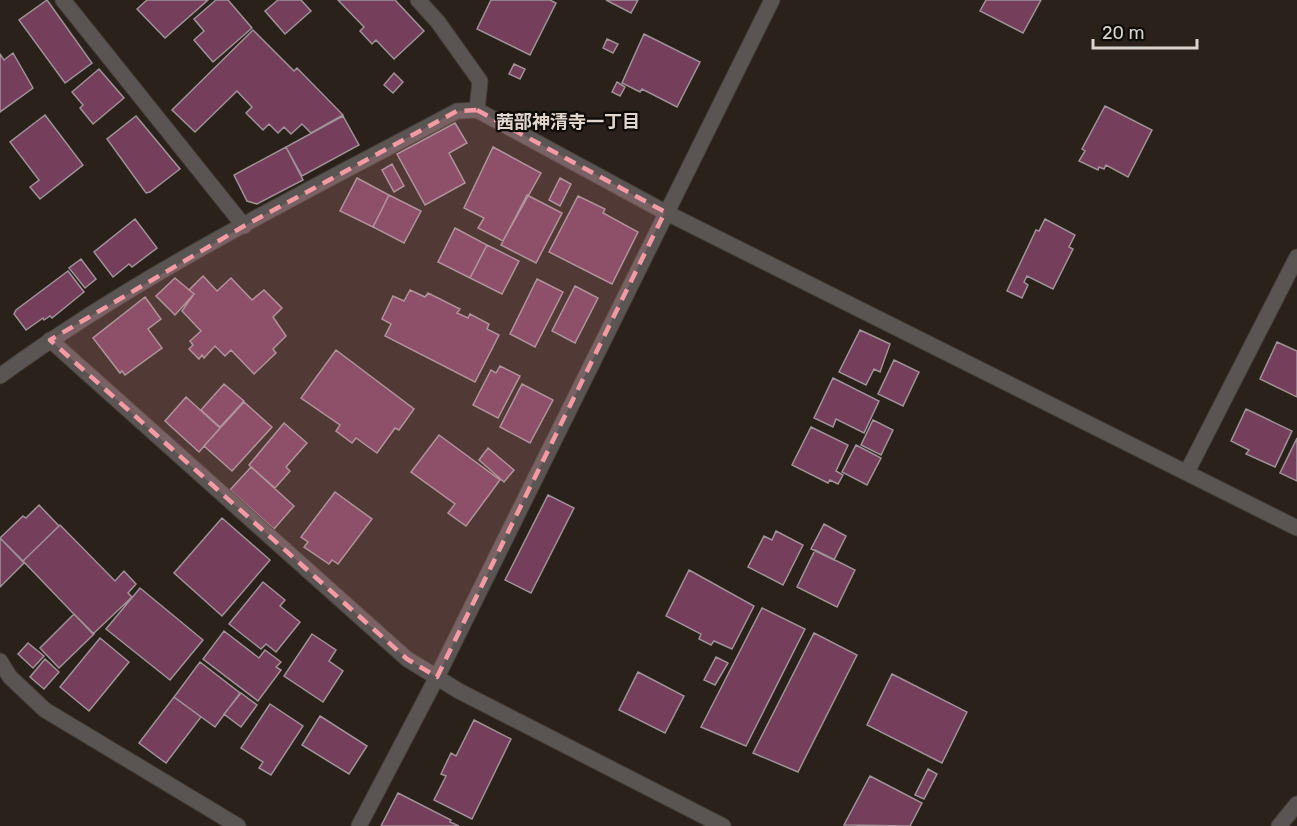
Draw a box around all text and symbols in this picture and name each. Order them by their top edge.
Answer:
scale bar [1093,12,1196,50]
text: 20 m [1102,22,1144,44]
district label: 茜部神清寺一丁目 [496,111,640,133]

